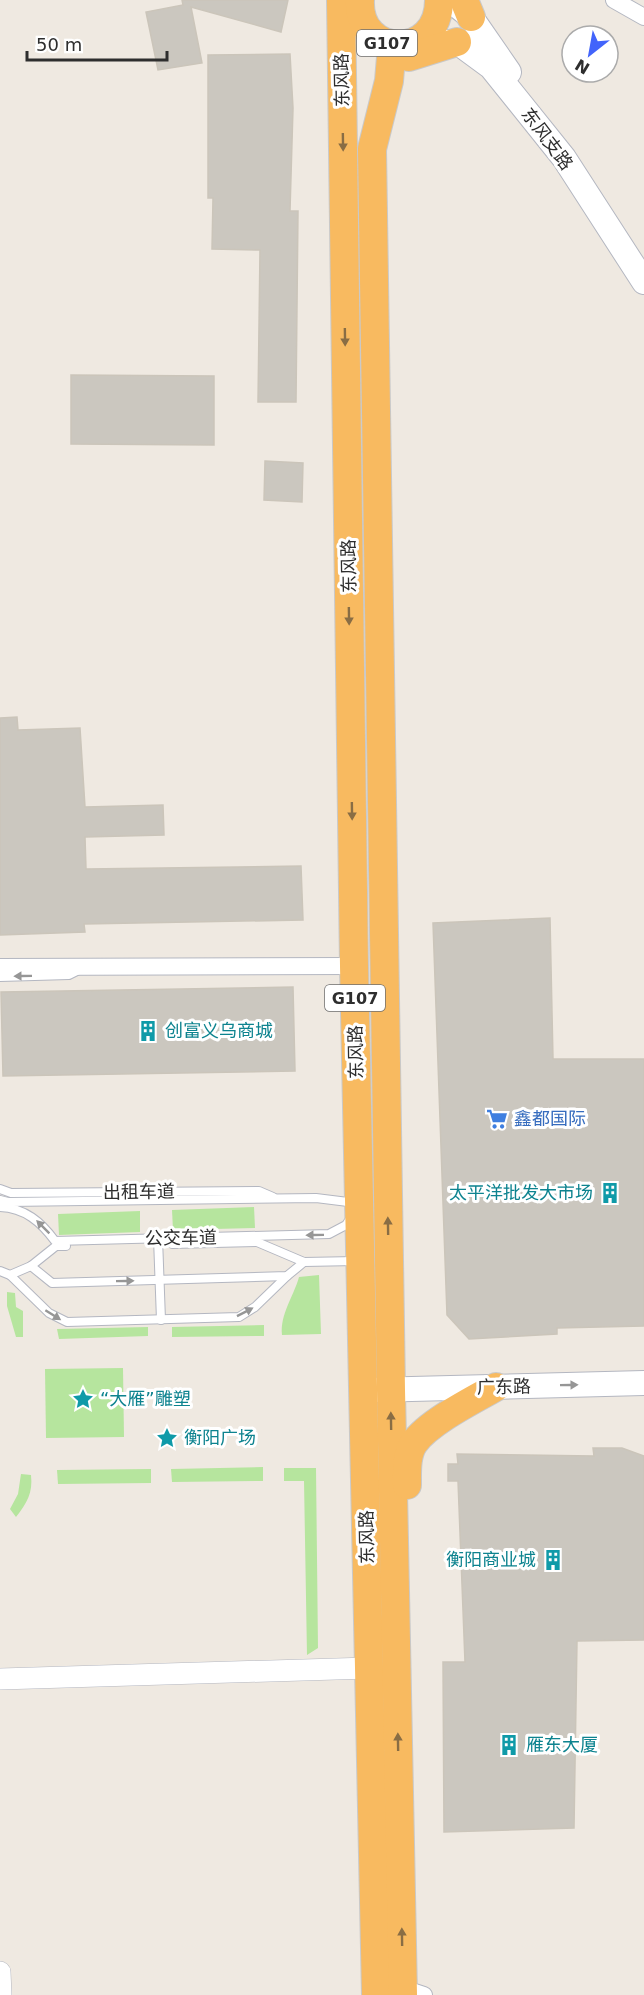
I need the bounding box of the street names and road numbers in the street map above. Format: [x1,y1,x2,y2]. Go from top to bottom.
road number: G107 [357,30,417,56]
street label: 东风路 [331,53,352,107]
street label: 东风支路 [517,104,577,174]
street label: 东风路 [338,539,359,593]
road number: G107 [325,985,385,1011]
street label: 东风路 [345,1025,366,1079]
street label: 出租车道 [103,1180,175,1203]
street label: 公交车道 [145,1226,217,1249]
street label: 广东路 [477,1376,531,1397]
street label: 东风路 [356,1510,377,1564]

